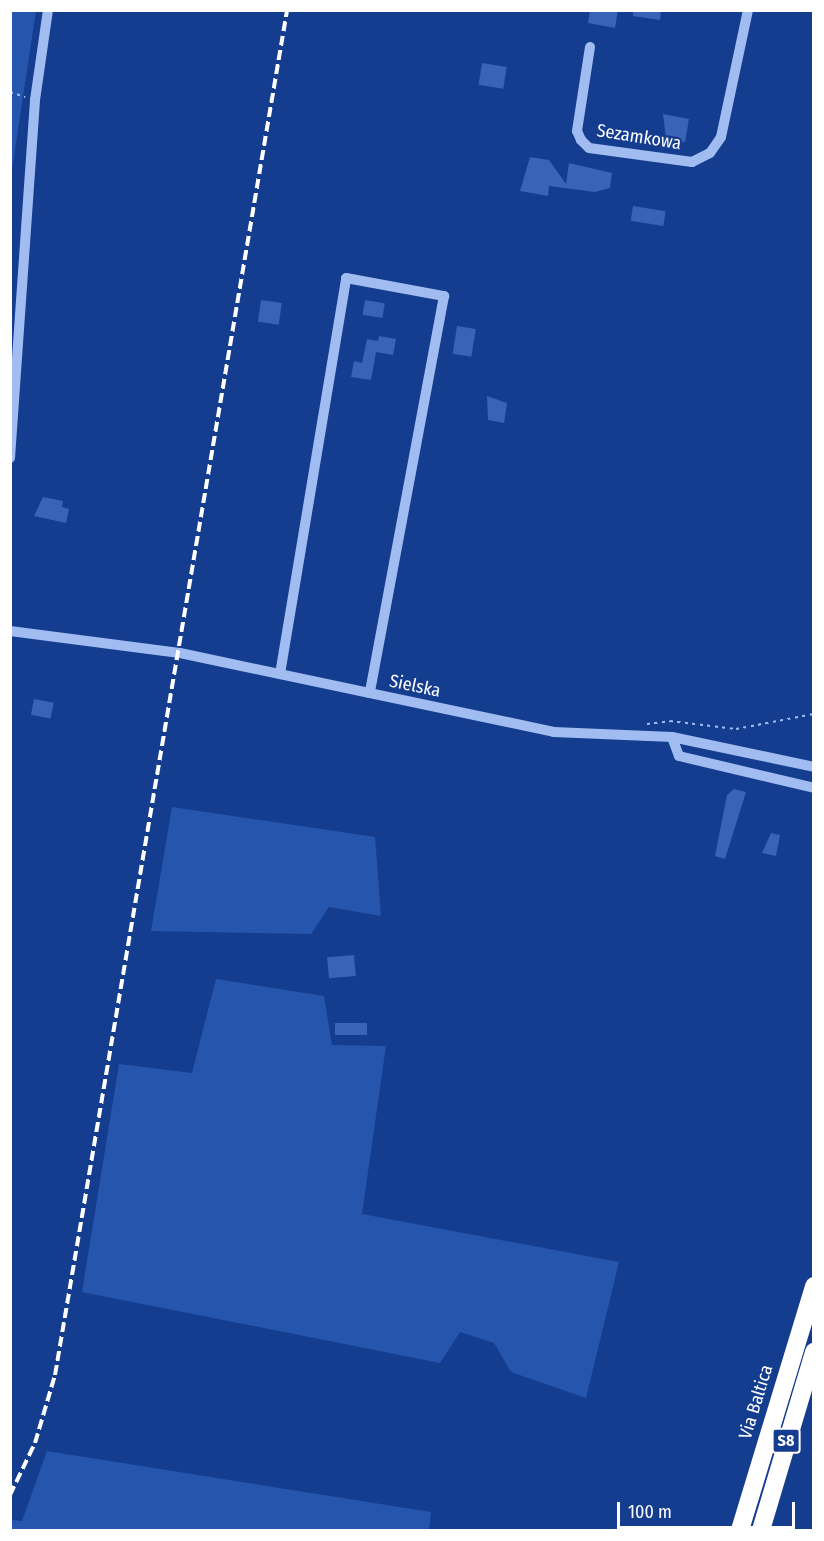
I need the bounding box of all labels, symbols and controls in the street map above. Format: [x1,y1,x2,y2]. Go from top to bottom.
street label: Sezamkowa [595,120,683,154]
street label: Sielska [387,670,443,702]
street label: Via Baltica [734,1362,778,1442]
road number: S8 [771,1428,801,1454]
scale bar [620,1490,798,1528]
text: 100 m [628,1501,672,1523]

